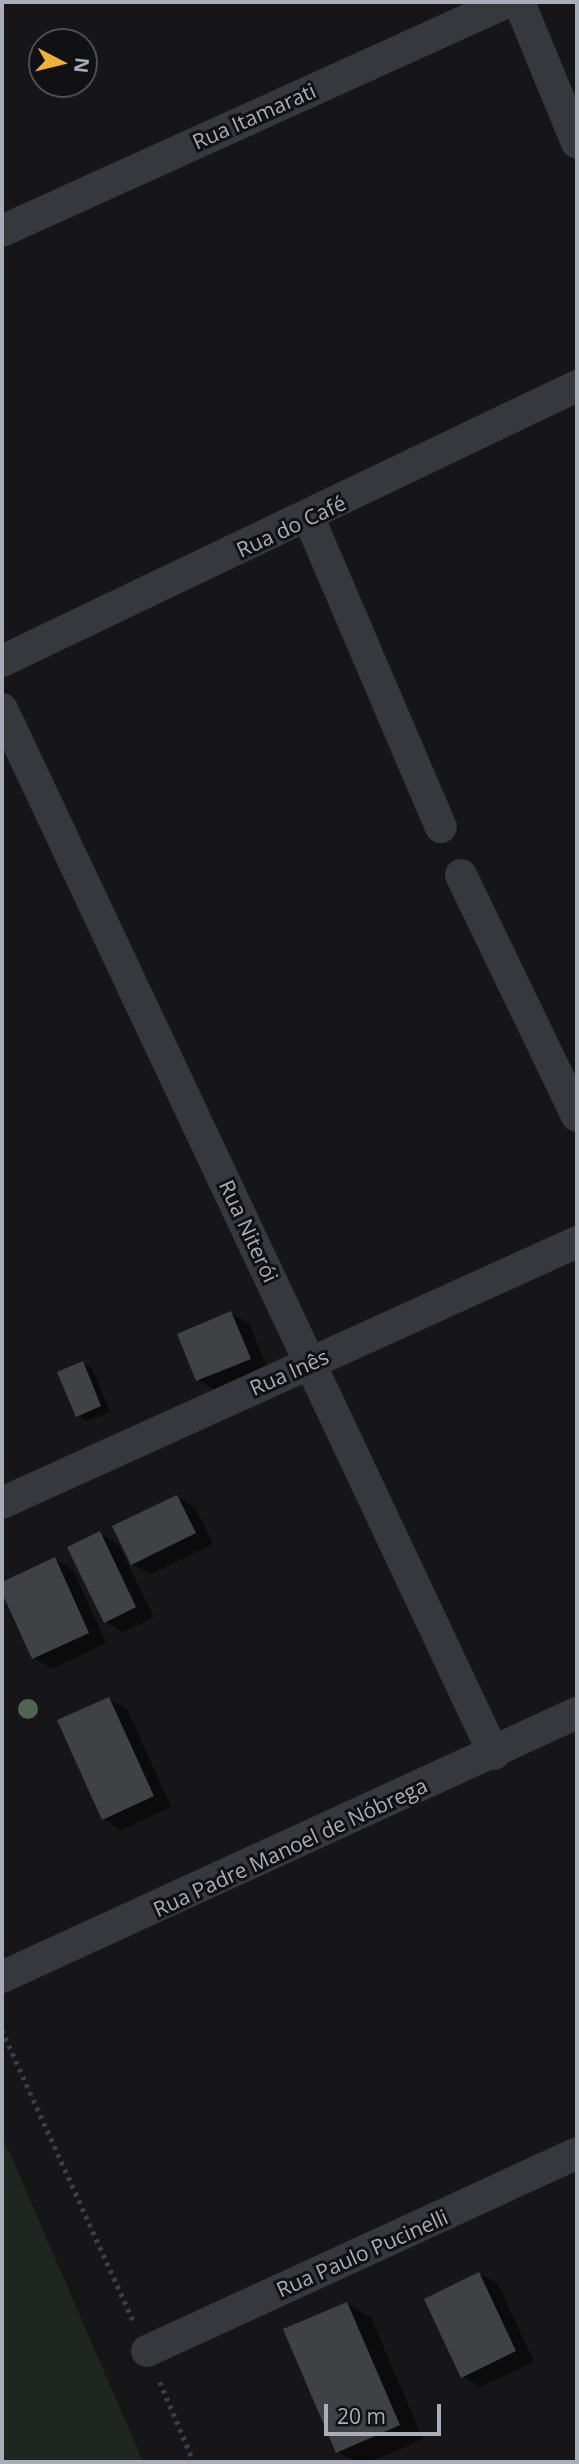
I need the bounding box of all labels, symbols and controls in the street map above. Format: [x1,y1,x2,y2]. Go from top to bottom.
north arrow [28,28,98,98]
text: N [68,56,96,75]
street label: Rua Itamarati [189,78,319,154]
street label: Rua do Café [232,490,350,562]
street label: Rua Niterói [214,1176,284,1286]
street label: Rua Inês [246,1344,332,1400]
street label: Rua Padre Manoel de Nóbrega [149,1772,431,1922]
street label: Rua Paulo Pucinelli [272,2204,452,2302]
scale bar [327,2390,444,2434]
text: 20 m [337,2402,386,2430]

